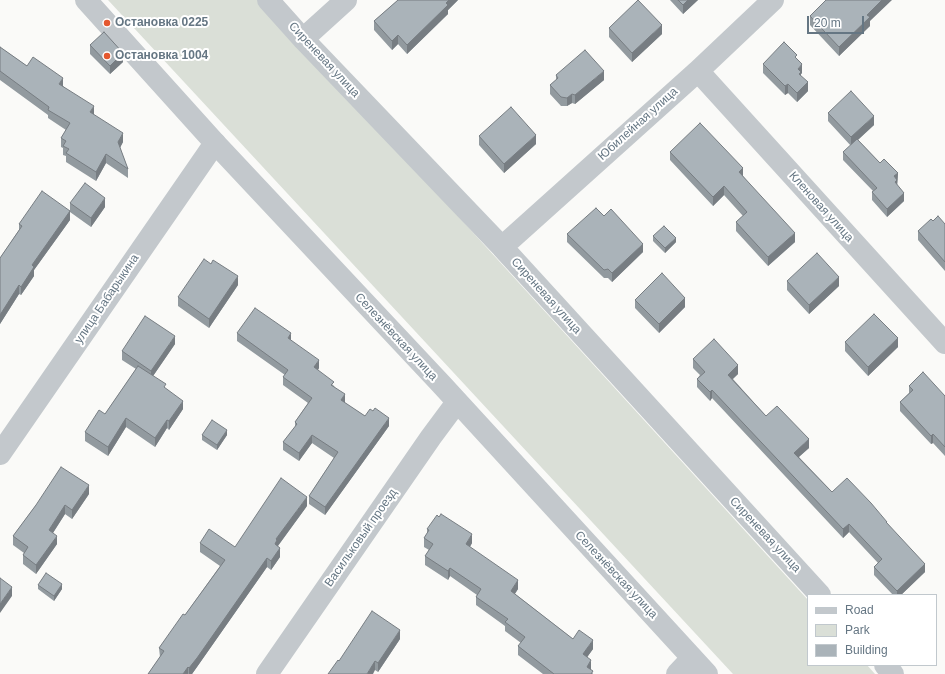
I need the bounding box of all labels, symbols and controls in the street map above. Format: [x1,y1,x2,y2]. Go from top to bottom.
scale bar [809,8,866,34]
place label: Остановка 0225 [115,16,208,30]
text: 20 m [814,16,841,30]
marker: Остановка 0225 [102,18,112,28]
street label: Сиреневая улица [285,19,363,101]
place label: Остановка 1004 [115,49,208,63]
marker: Остановка 1004 [102,51,112,61]
street label: Юбилейная улица [595,84,681,164]
street label: Кленовая улица [786,169,856,245]
street label: улица Бабарыкина [72,252,142,346]
street label: Сиреневая улица [508,255,584,337]
street label: Селезнёвская улица [352,290,440,384]
street label: Васильковый проезд [322,486,400,590]
street label: Сиреневая улица [726,494,804,576]
street label: Селезнёвская улица [572,528,660,622]
legend [807,594,937,666]
text: Road [845,603,874,617]
text: Park [845,623,870,637]
text: Building [845,643,888,657]

